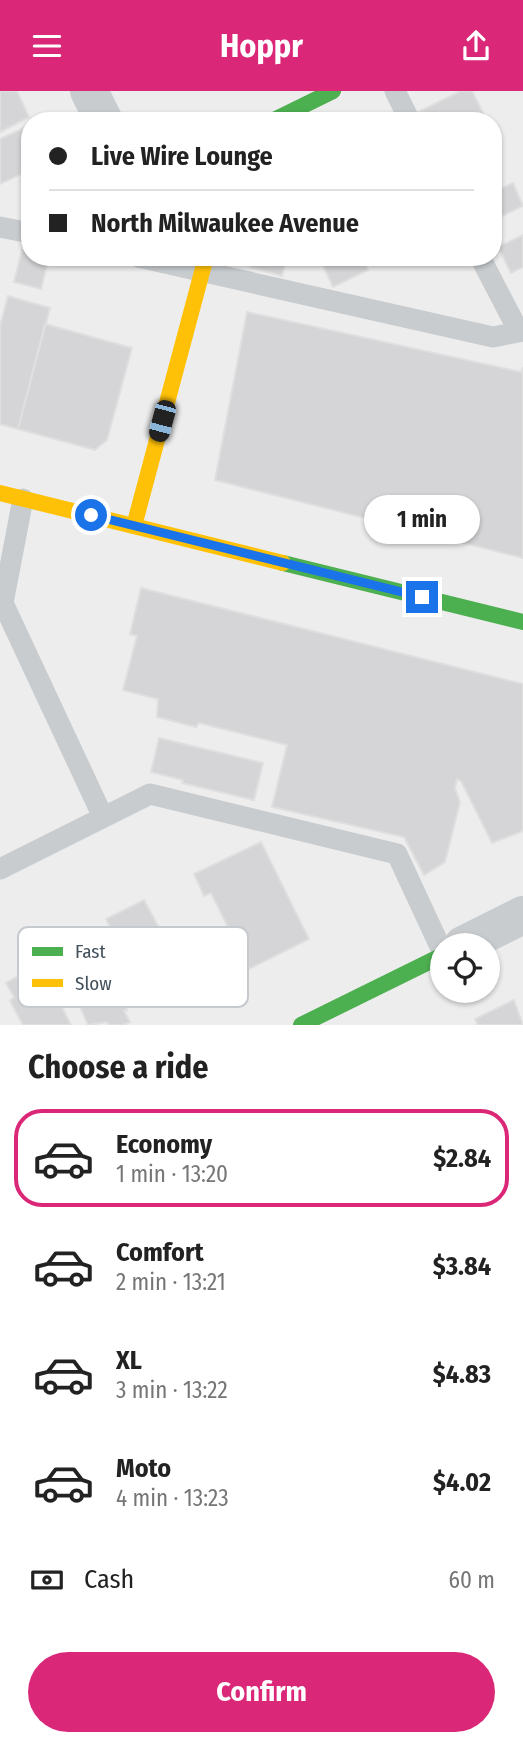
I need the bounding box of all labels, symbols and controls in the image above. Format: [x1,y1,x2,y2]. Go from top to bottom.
icon: menu [28,27,66,65]
text: Hoppr [220,27,303,65]
icon: share [457,27,495,65]
text: Live Wire Lounge [91,141,273,172]
text: North Milwaukee Avenue [91,208,359,239]
car [147,398,178,444]
callout: 1 min [364,496,480,545]
route start [75,499,107,531]
text: 1 min [397,505,447,533]
route end [406,581,438,613]
legend [18,927,248,1007]
map controls [430,933,500,1003]
button: locate [430,933,500,1003]
text: Fast [75,940,106,963]
text: Slow [75,972,112,995]
text: Choose a ride [28,1048,209,1086]
icon: car [32,1127,95,1190]
text: Economy [116,1129,212,1160]
text: $2.84 [433,1143,491,1174]
text: 1 min · 13:20 [116,1160,228,1188]
icon: car [32,1235,95,1298]
text: Comfort [116,1237,204,1268]
text: $3.84 [433,1251,491,1282]
text: 2 min · 13:21 [116,1268,226,1296]
icon: car [32,1343,95,1406]
text: XL [116,1345,142,1376]
text: $4.83 [433,1359,491,1390]
text: 3 min · 13:22 [116,1376,228,1404]
icon: car [32,1451,95,1514]
text: Moto [116,1453,171,1484]
text: $4.02 [433,1467,491,1498]
text: 4 min · 13:23 [116,1484,229,1512]
icon: cash [28,1561,66,1599]
text: Cash [84,1564,134,1595]
text: 60 m [449,1566,495,1594]
button: Confirm [28,1652,495,1732]

